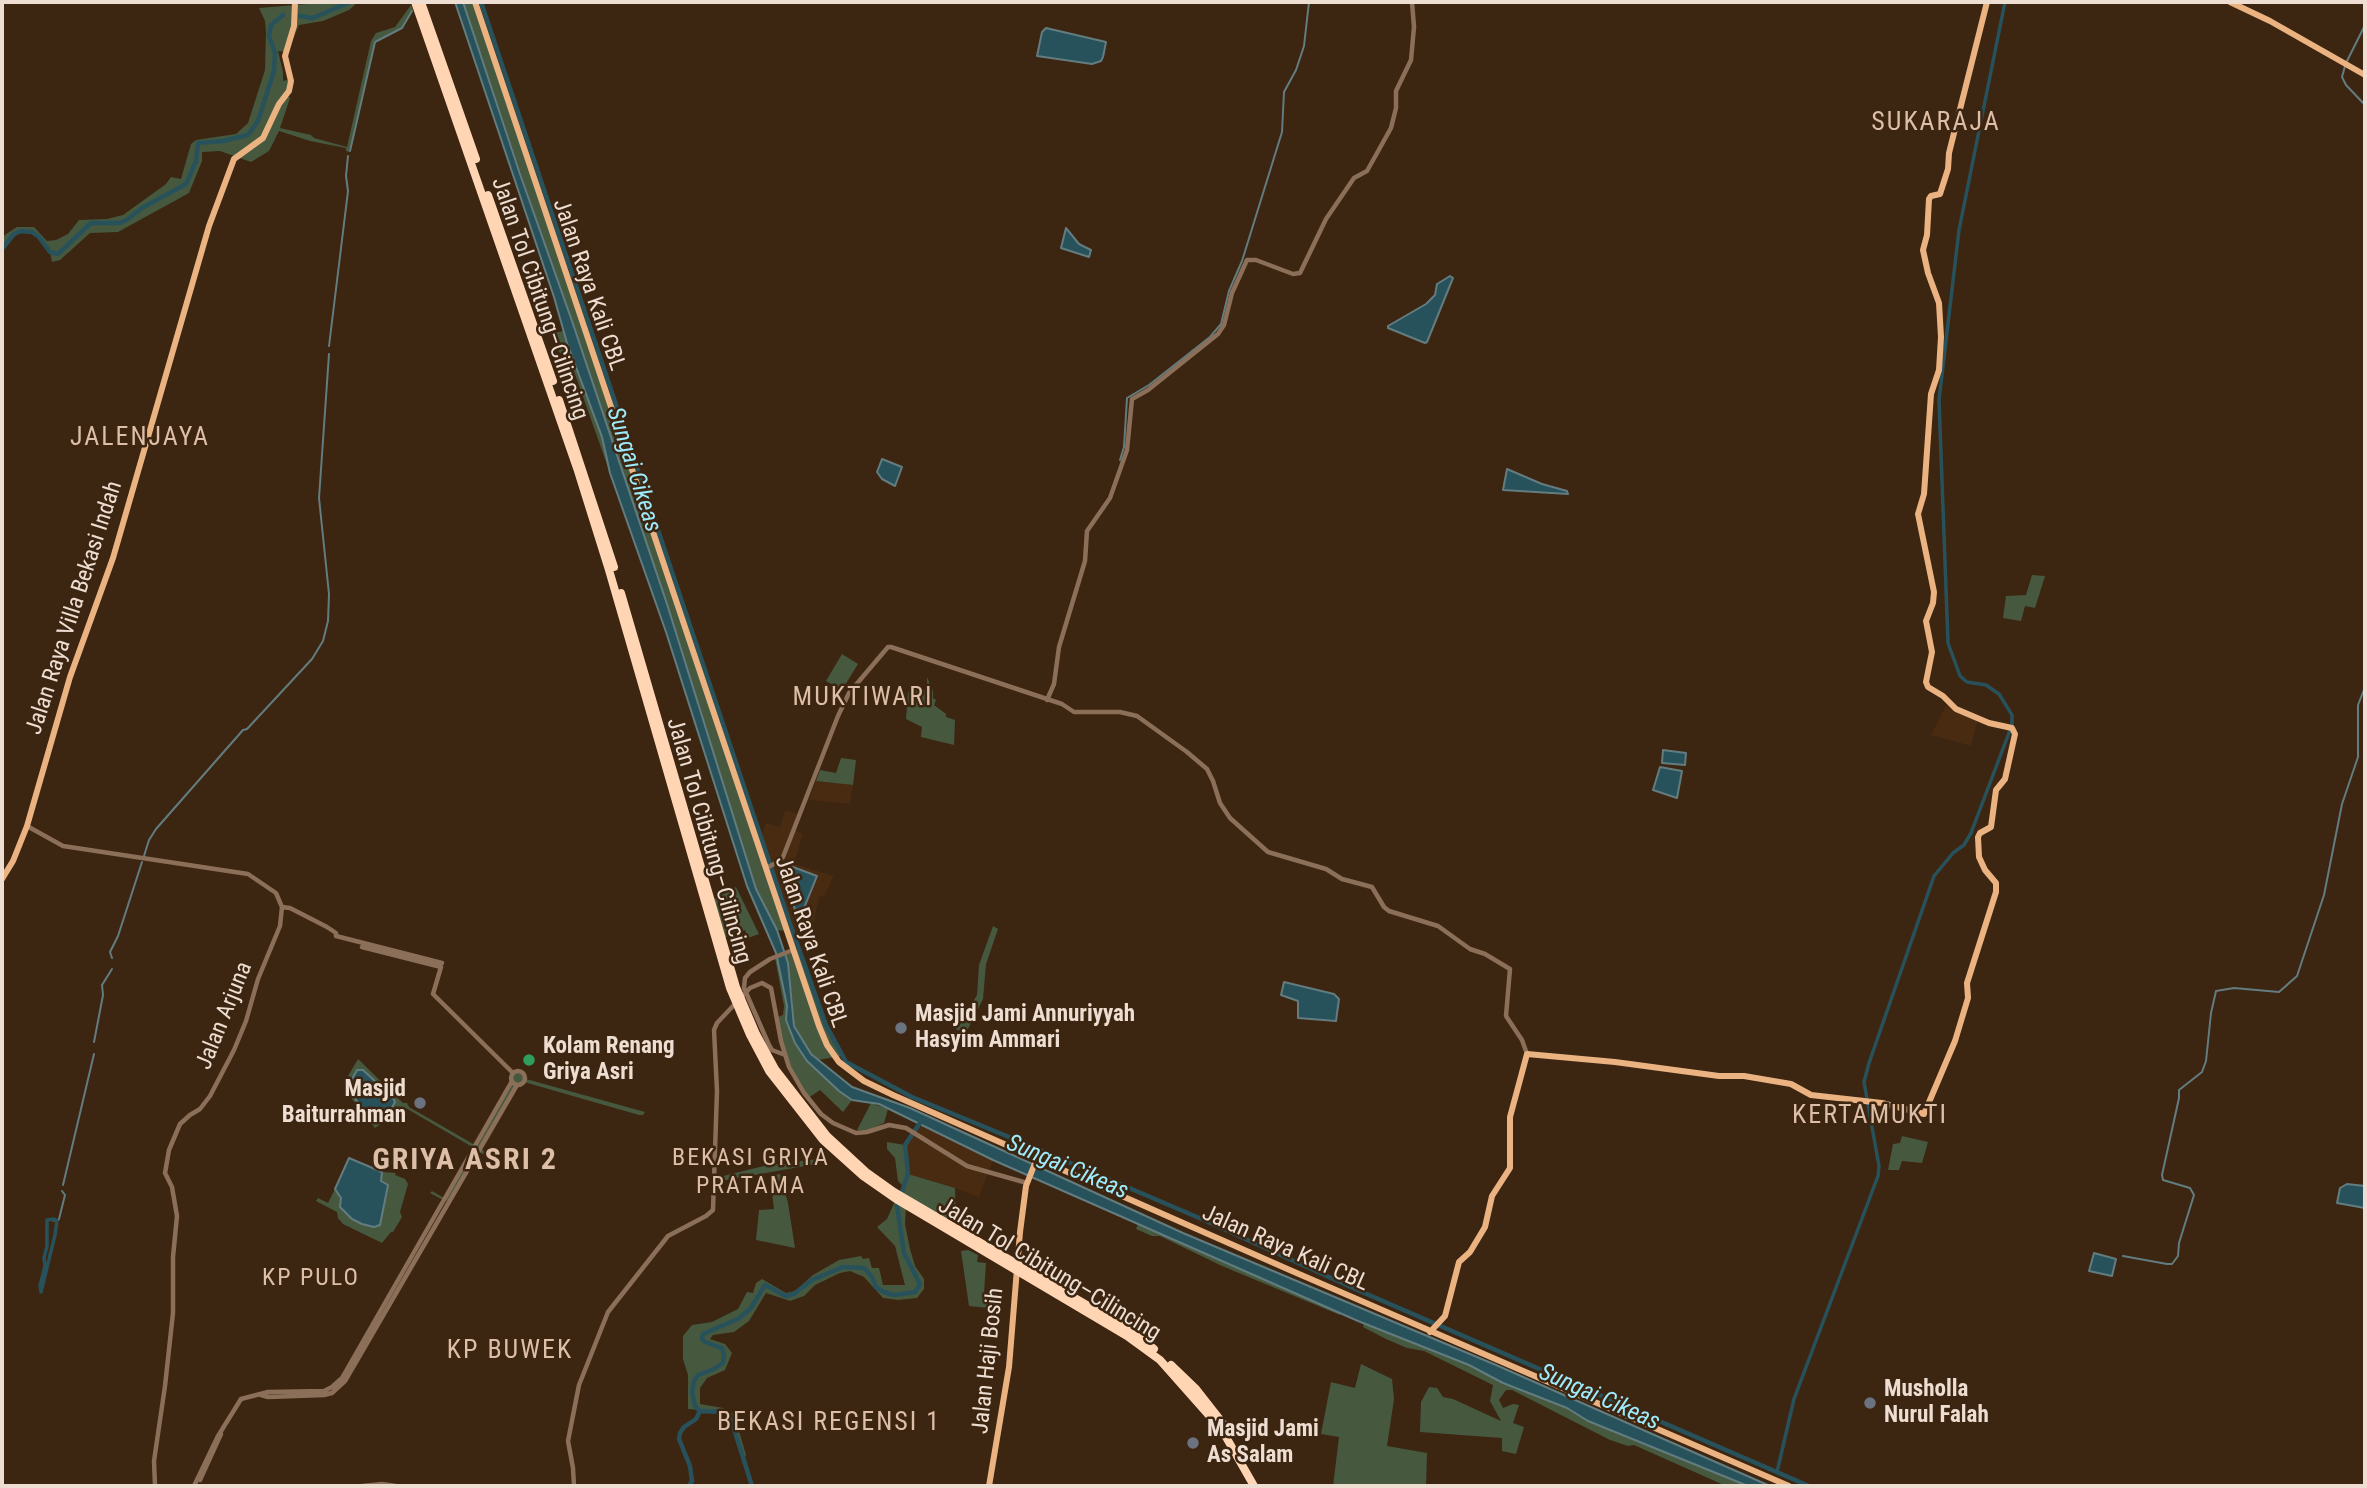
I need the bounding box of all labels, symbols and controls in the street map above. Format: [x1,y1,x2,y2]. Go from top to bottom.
district label: SUKARAJA [1872,107,2000,139]
street label: Jalan Tol Cibitung–Cilincing [484,174,594,424]
street label: Jalan Raya Kali CBL [546,196,630,374]
water label: Sungai Cikeas [599,404,667,536]
district label: JALENJAYA [71,422,209,454]
street label: Jalan Raya Villa Bekasi Indah [21,478,129,738]
district label: MUKTIWARI [794,682,932,714]
street label: Jalan Tol Cibitung–Cilincing [660,715,756,967]
street label: Jalan Raya Kali CBL [768,853,852,1031]
street label: Jalan Arjuna [191,958,259,1074]
place label: Masjid Jami Annuriyyah Hasyim Ammari [915,1001,1135,1055]
marker: Masjid Jami Annuriyyah Hasyim Ammari [893,1020,909,1036]
place label: Kolam Renang Griya Asri [543,1033,675,1087]
marker: Kolam Renang Griya Asri [521,1052,537,1068]
place label: Masjid Baiturrahman [282,1076,406,1130]
marker: Masjid Baiturrahman [412,1095,428,1111]
district label: KERTAMUKTI [1793,1100,1947,1132]
water label: Sungai Cikeas [1002,1129,1132,1207]
district label: GRIYA ASRI 2 [374,1143,556,1179]
district label: BEKASI GRIYA PRATAMA [674,1145,828,1201]
street label: Jalan Tol Cibitung–Cilincing [933,1193,1165,1347]
street label: Jalan Raya Kali CBL [1197,1200,1373,1298]
district label: KP PULO [263,1265,359,1293]
street label: Jalan Haji Bosih [968,1287,1010,1435]
district label: KP BUWEK [448,1335,572,1367]
water label: Sungai Cikeas [1534,1359,1664,1437]
place label: Musholla Nurul Falah [1884,1376,1989,1430]
marker: Musholla Nurul Falah [1862,1395,1878,1411]
district label: BEKASI REGENSI 1 [719,1407,939,1439]
place label: Masjid Jami As Salam [1207,1416,1319,1470]
marker: Masjid Jami As Salam [1185,1435,1201,1451]

